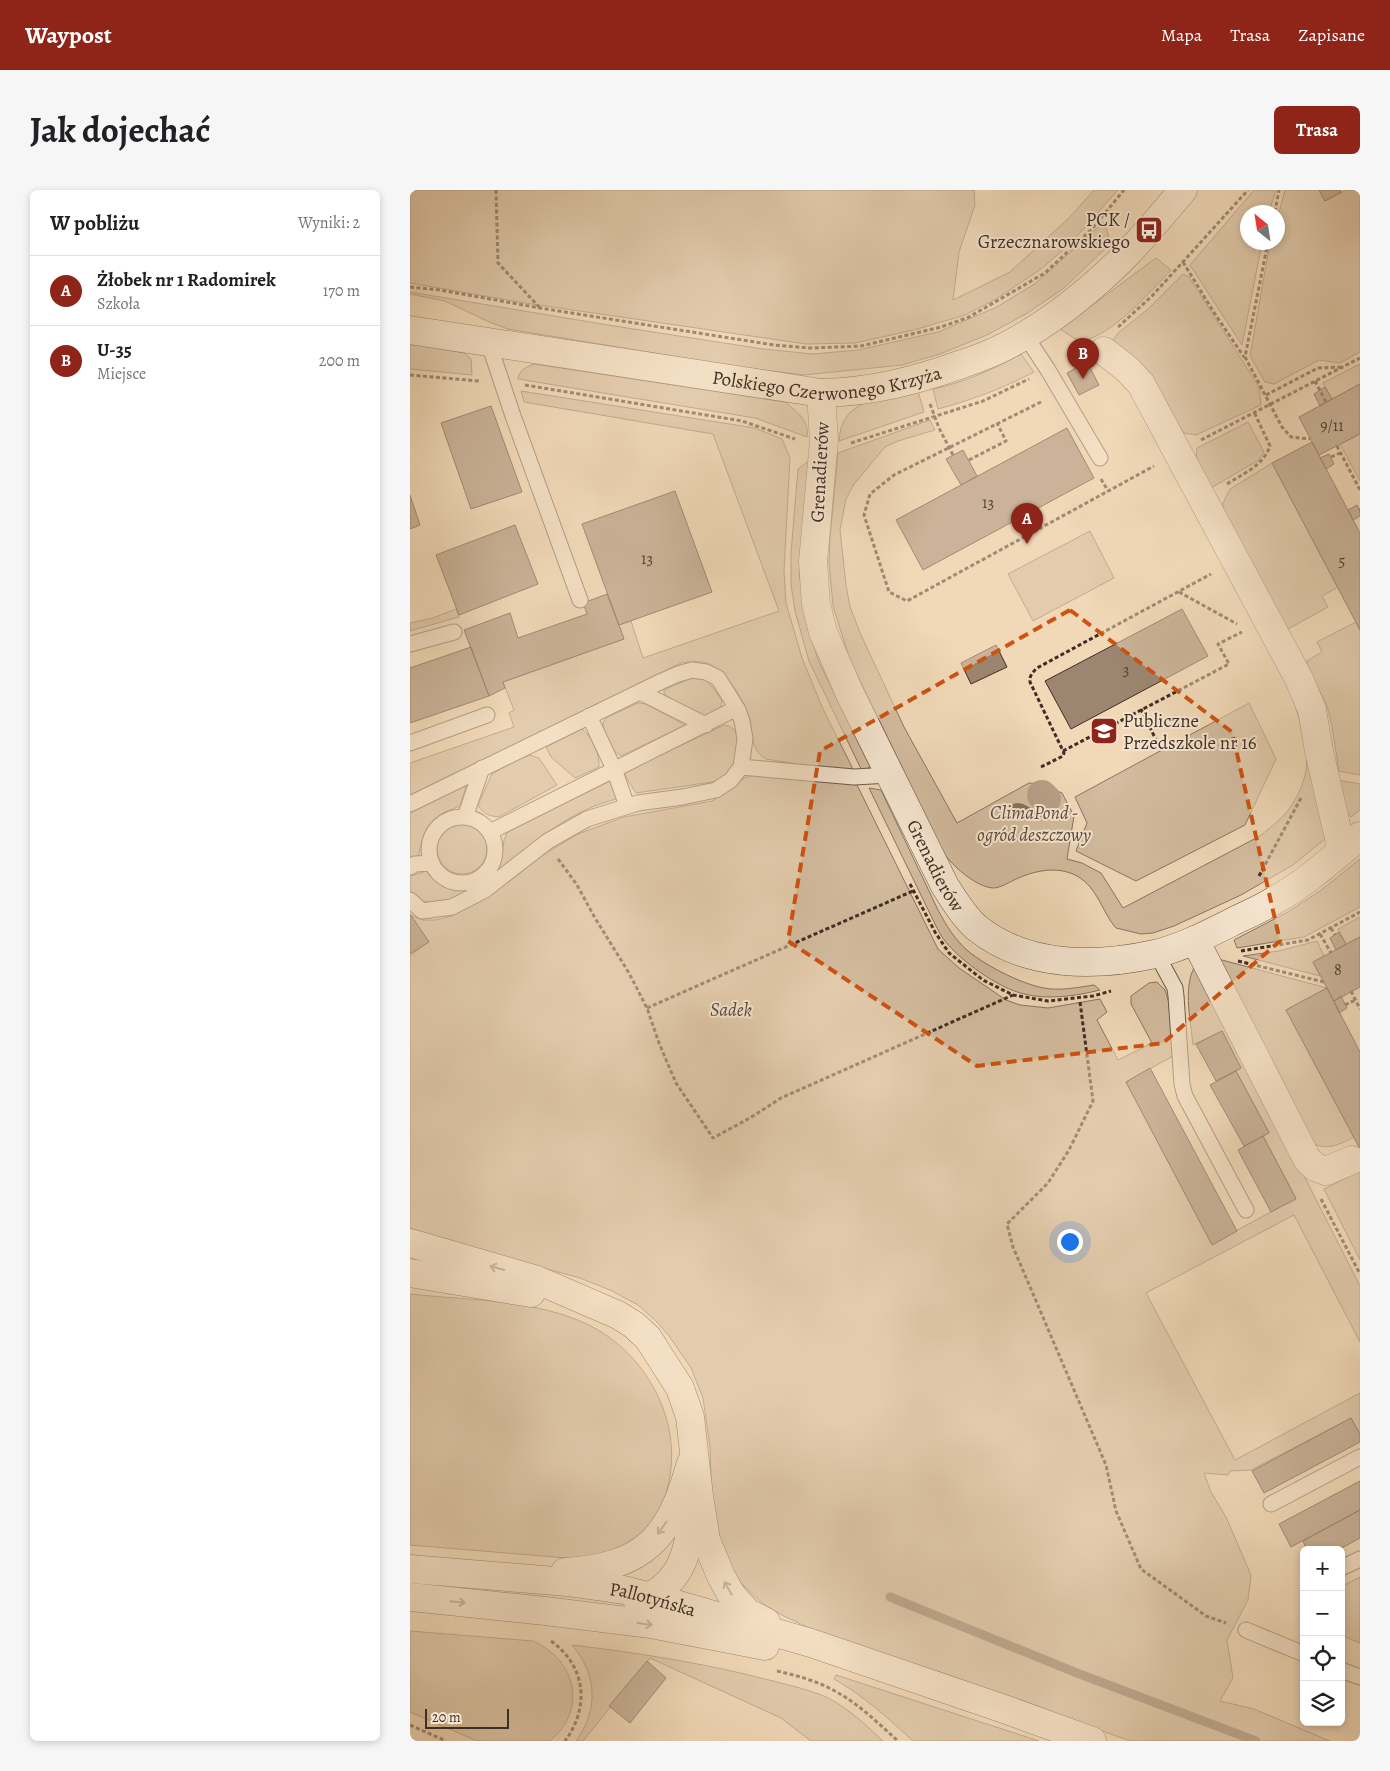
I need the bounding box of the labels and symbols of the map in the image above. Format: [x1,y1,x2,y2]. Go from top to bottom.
north arrow [1240,205,1285,250]
place label: PCK / Grzecznarowskiego [978,207,1130,255]
bus stop icon: PCK / Grzecznarowskiego [1134,215,1164,245]
pin: B [1067,338,1099,379]
street label: Polskiego Czerwonego Krzyża [710,360,945,407]
house number: 9/11 [1320,415,1344,437]
street label: Grenadierów [804,420,836,523]
house number: 13 [982,492,994,514]
pin: A [1011,503,1043,544]
house number: 13 [641,548,653,570]
house number: 5 [1339,550,1346,572]
house number: 3 [1123,659,1129,681]
place label: Publiczne Przedszkole nr 16 [1123,708,1257,756]
school or university icon: Publiczne Przedszkole nr 16 [1089,716,1119,746]
park label: ClimaPond - ogród deszczowy [977,800,1092,848]
street label: Grenadierów [900,815,971,918]
house number: 8 [1334,959,1342,981]
park label: Sadek [710,997,752,1023]
your location [1057,1229,1083,1255]
one-way arrow [489,1263,505,1273]
one-way arrow [657,1521,667,1535]
street label: Pallotyńska [608,1576,699,1623]
one-way arrow [723,1582,733,1596]
one-way arrow [450,1597,466,1607]
one-way arrow [637,1619,653,1629]
scale bar [425,1706,509,1729]

